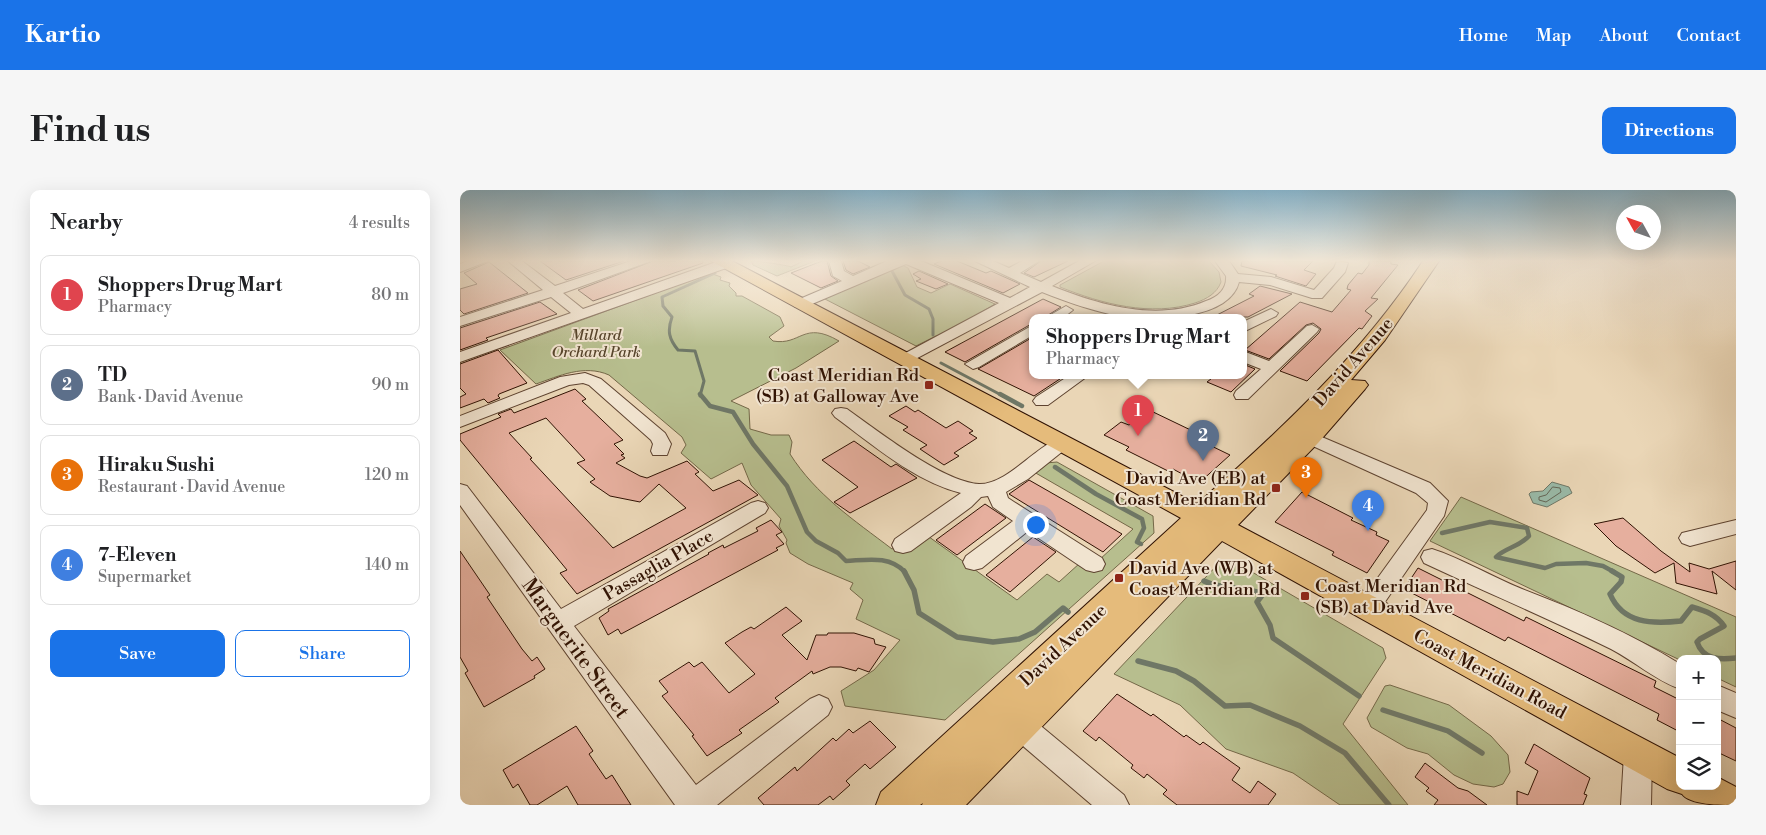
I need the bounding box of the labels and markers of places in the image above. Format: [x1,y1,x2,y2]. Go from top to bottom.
place label: Coast Meridian Rd (SB) at Galloway Ave [756,364,920,408]
marker: Coast Meridian Rd (SB) at Galloway Ave [923,379,935,391]
pin: 1 [1122,395,1154,436]
pin: 2 [1187,420,1219,461]
pin: 3 [1290,457,1322,498]
place label: David Ave (EB) at Coast Meridian Rd [1115,467,1267,511]
marker: David Ave (EB) at Coast Meridian Rd [1270,482,1282,494]
pin: 4 [1352,490,1384,531]
place label: David Ave (WB) at Coast Meridian Rd [1129,557,1281,601]
marker: David Ave (WB) at Coast Meridian Rd [1113,572,1125,584]
place label: Coast Meridian Rd (SB) at David Ave [1315,575,1467,619]
marker: Coast Meridian Rd (SB) at David Ave [1299,590,1311,602]

